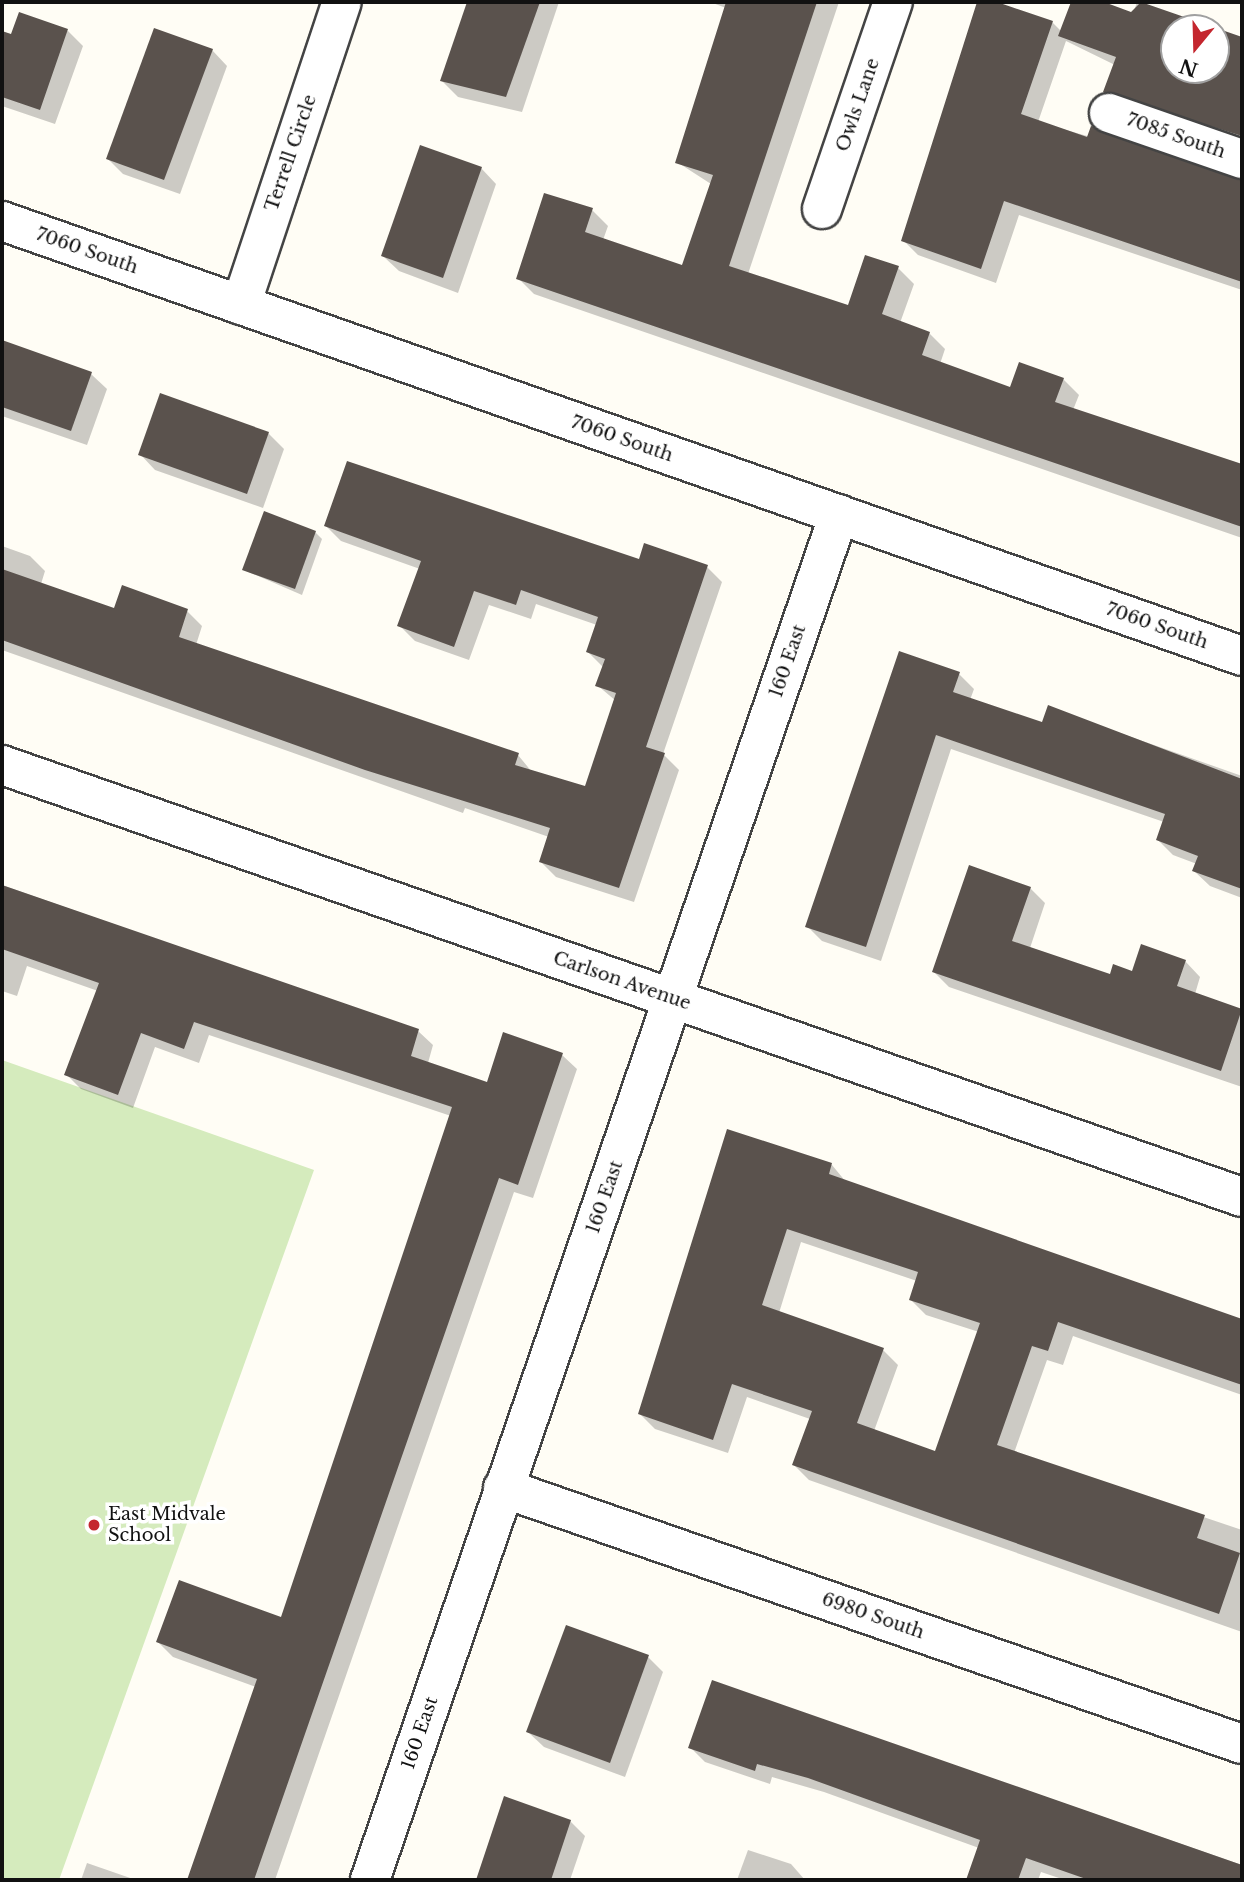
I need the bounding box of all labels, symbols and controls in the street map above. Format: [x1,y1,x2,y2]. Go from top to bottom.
north arrow [1160,14,1230,84]
text: N [1176,54,1201,81]
street label: Owls Lane [832,56,884,154]
street label: Terrell Circle [261,92,321,214]
street label: 7085 South [1124,109,1228,163]
street label: 7060 South [33,224,141,278]
street label: 7060 South [568,412,676,466]
street label: 7060 South [1103,599,1211,653]
street label: 160 East [765,622,811,700]
street label: Carlson Avenue [550,947,694,1015]
street label: 160 East [582,1158,628,1236]
place label: East Midvale School [108,1504,226,1546]
marker: East Midvale School [86,1517,102,1533]
street label: 6980 South [819,1588,927,1644]
street label: 160 East [397,1694,443,1772]

